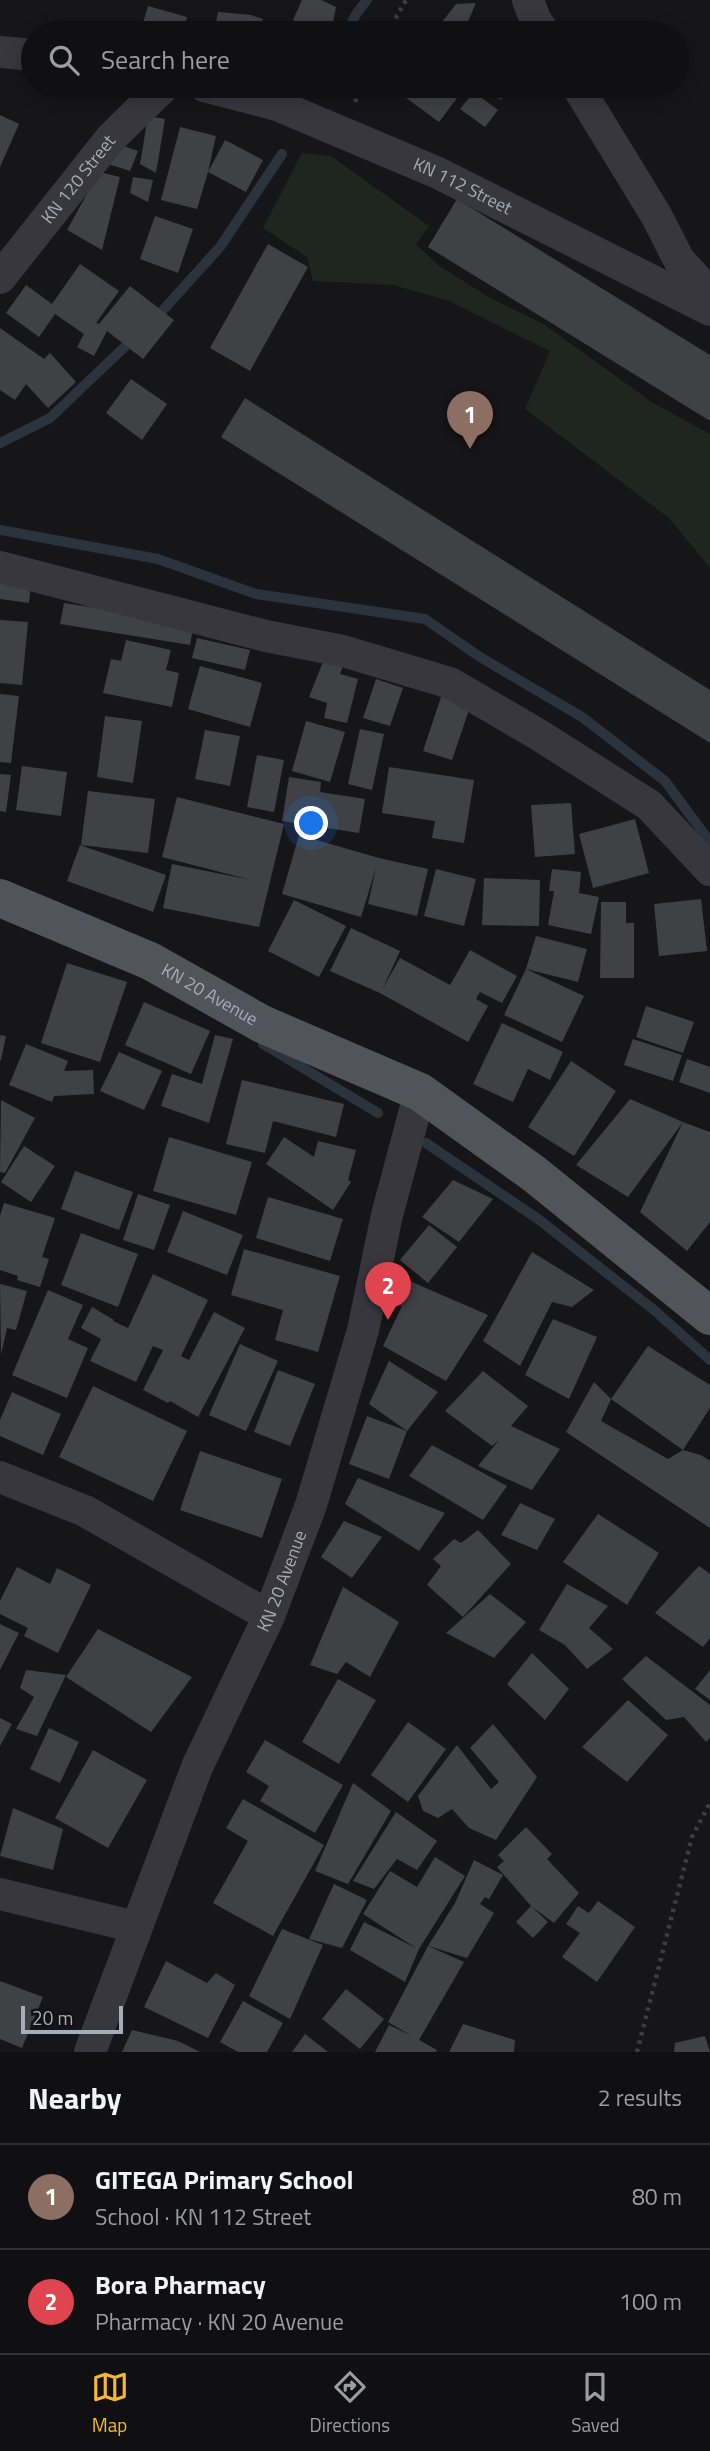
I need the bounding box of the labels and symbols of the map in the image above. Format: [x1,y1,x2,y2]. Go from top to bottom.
street label: KN 120 Street [34,128,122,229]
street label: KN 112 Street [409,150,518,222]
pin: 1 [447,391,493,449]
your location [294,806,328,840]
street label: KN 20 Avenue [157,956,263,1032]
pin: 2 [365,1262,411,1320]
street label: KN 20 Avenue [249,1526,313,1636]
scale bar [21,2003,122,2035]

